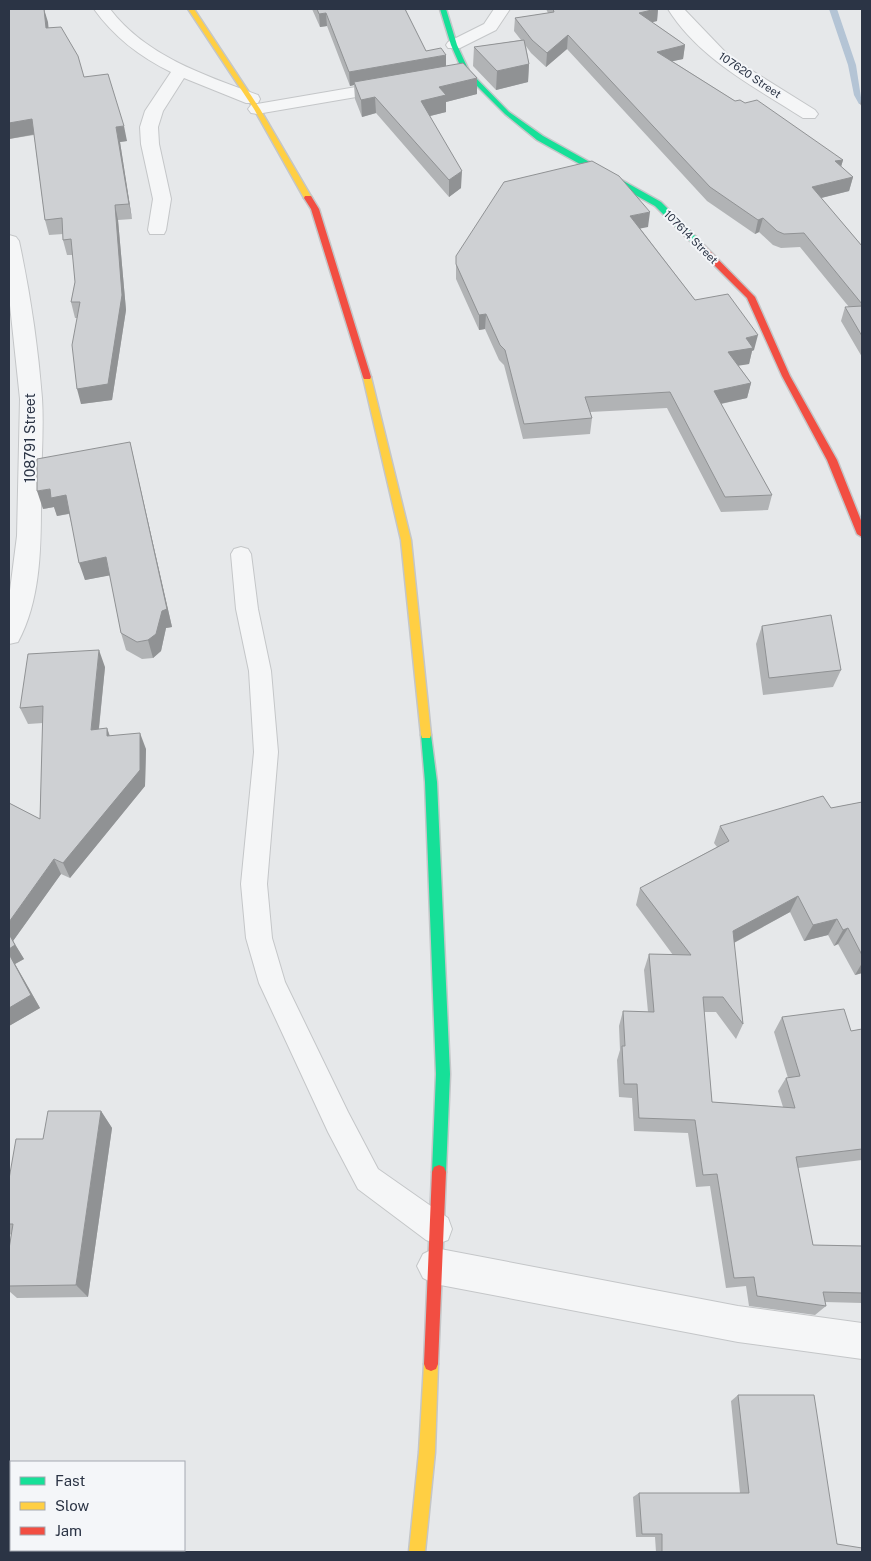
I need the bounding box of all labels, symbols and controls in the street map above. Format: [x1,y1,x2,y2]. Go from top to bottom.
street label: 107620 Street [717,50,783,100]
street label: 107614 Street [662,208,720,266]
street label: 108791 Street [22,393,38,483]
legend [10,1461,185,1551]
text: Fast [55,1472,85,1489]
text: Slow [55,1497,90,1514]
text: Jam [55,1522,82,1539]

